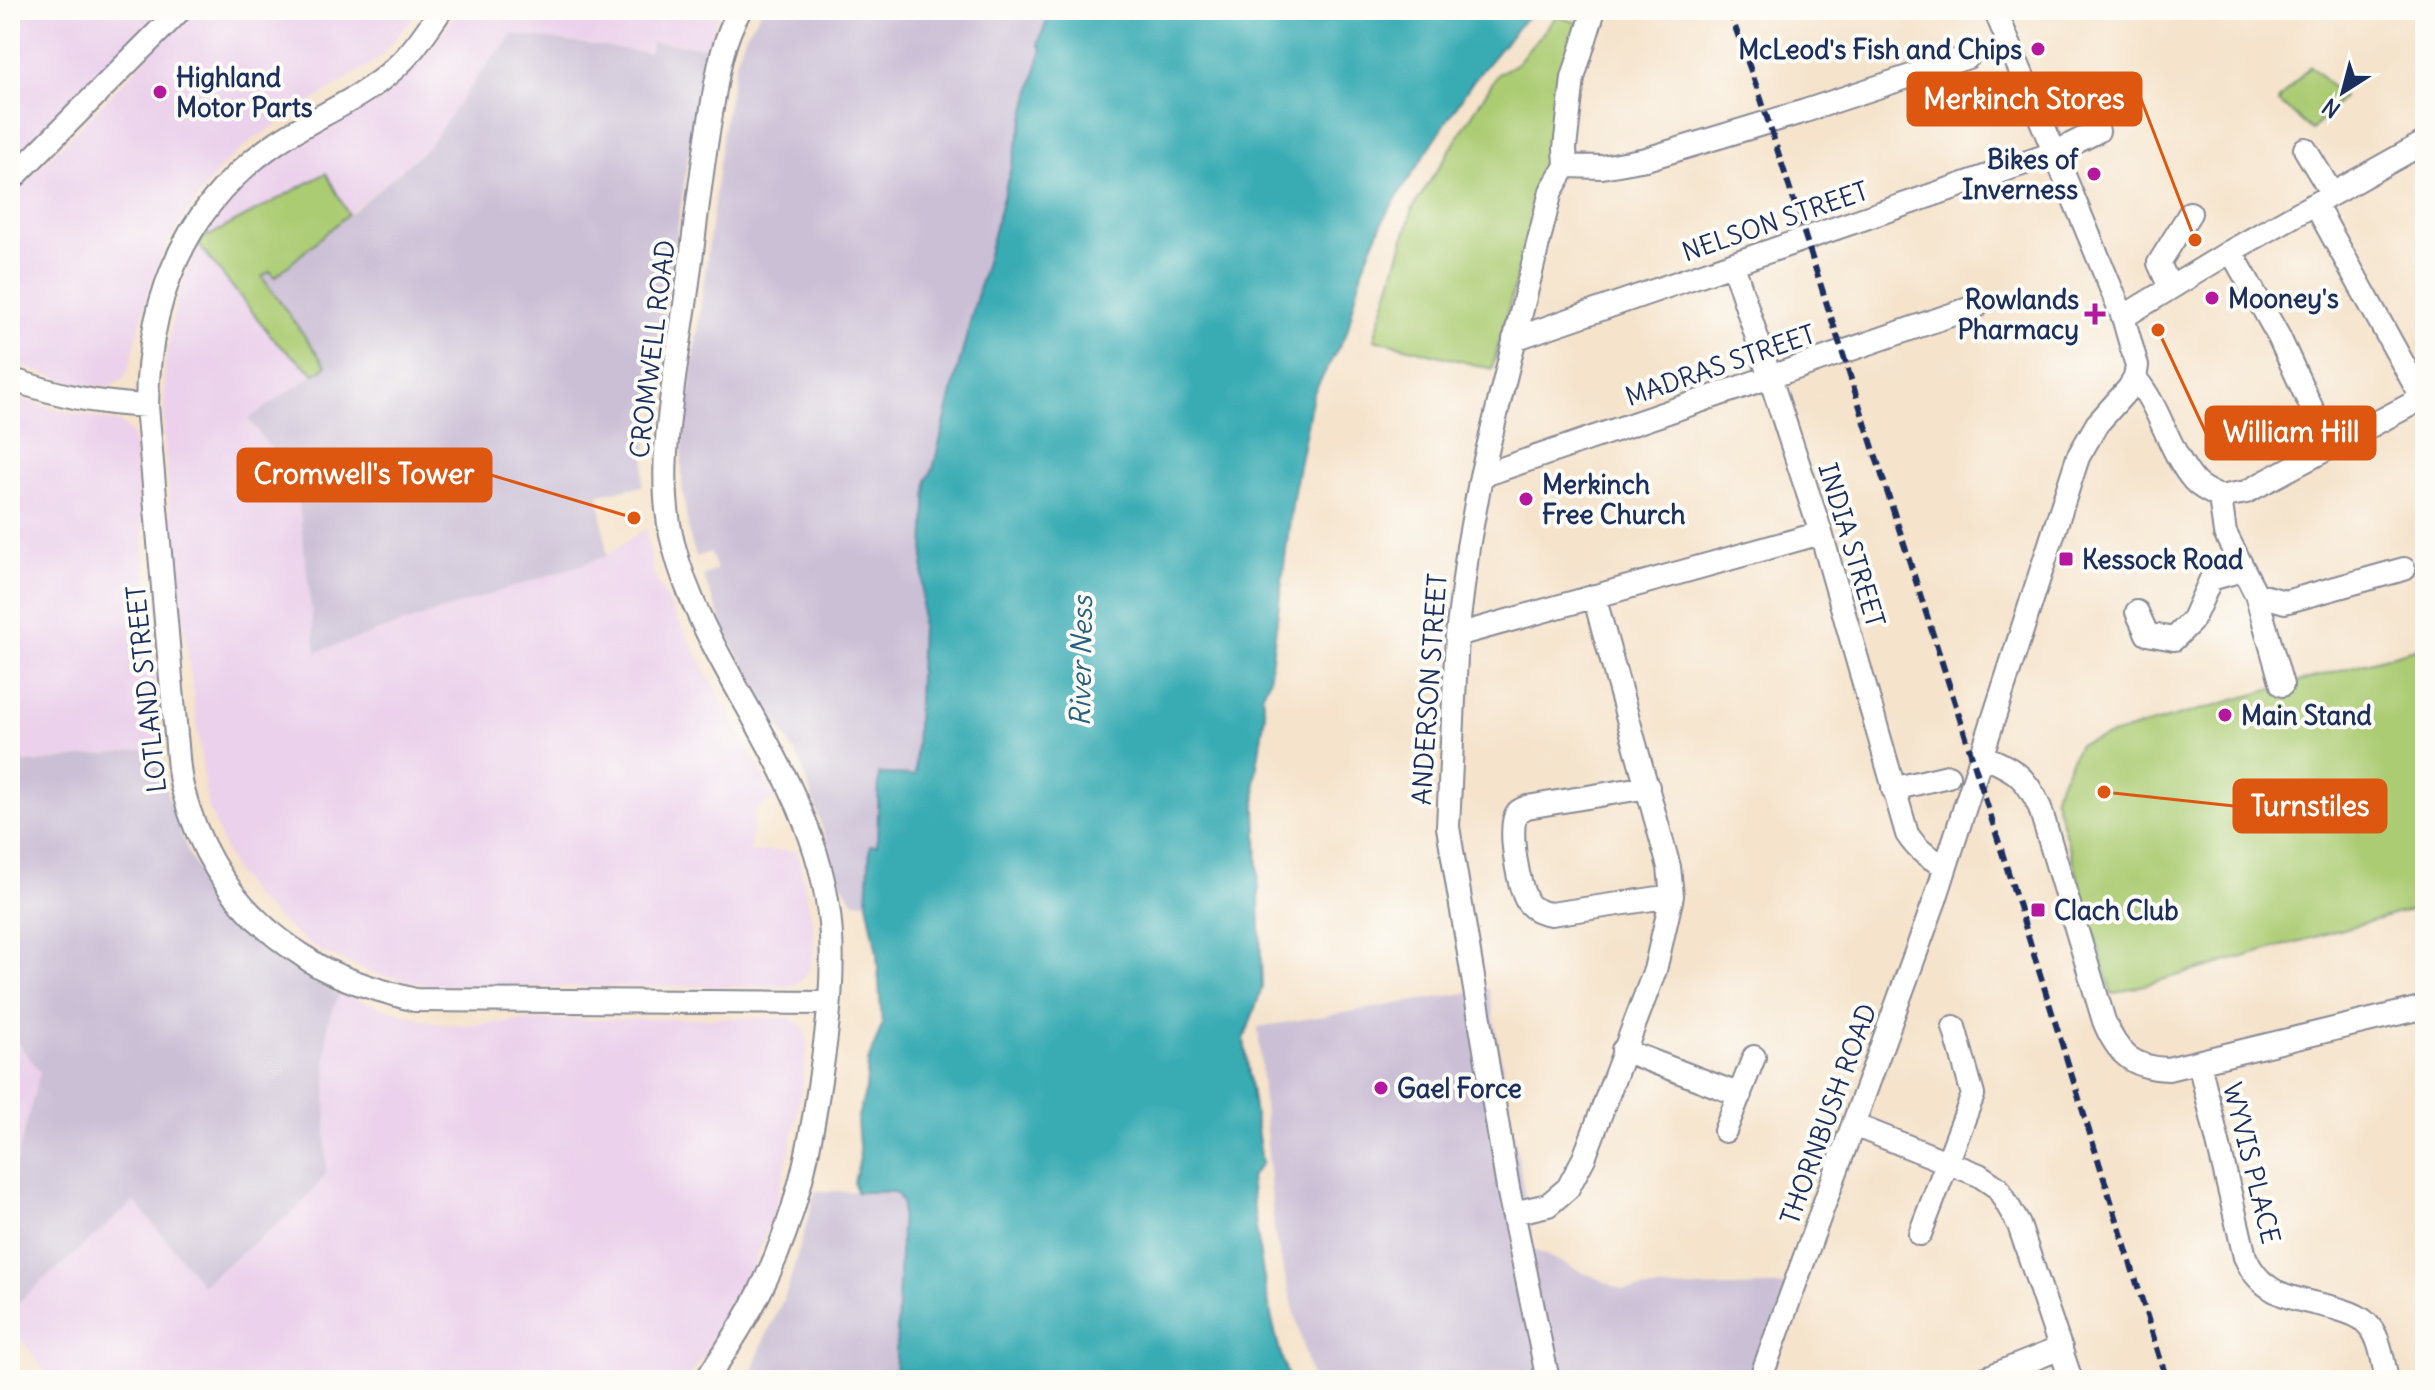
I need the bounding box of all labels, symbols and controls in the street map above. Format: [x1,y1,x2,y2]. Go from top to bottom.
place label: McLeod's Fish and Chips [1738,33,2022,66]
marker: McLeod's Fish and Chips [2029,40,2047,58]
north arrow [2303,52,2383,132]
place label: Highland Motor Parts [176,61,313,124]
callout: Merkinch Stores [1908,73,2141,125]
text: Merkinch Stores [1923,81,2125,117]
marker: Highland Motor Parts [151,83,169,101]
text: N [2317,92,2346,124]
place label: Bikes of Inverness [1962,143,2079,206]
marker: Bikes of Inverness [2085,165,2103,183]
street label: NELSON STREET [1678,174,1872,268]
street label: CROMWELL ROAD [622,238,682,460]
place label: Mooney's [2228,282,2339,315]
place label: Rowlands Pharmacy [1957,283,2079,346]
marker: Mooney's [2203,289,2221,307]
marker: Rowlands Pharmacy [2086,305,2104,323]
street label: MADRAS STREET [1621,317,1819,413]
callout: William Hill [2206,407,2375,459]
text: William Hill [2223,414,2359,450]
callout: Cromwell's Tower [238,449,491,501]
text: Cromwell's Tower [254,456,475,492]
street label: INDIA STREET [1811,459,1893,631]
place label: Merkinch Free Church [1542,468,1685,531]
marker: Merkinch Free Church [1517,490,1535,508]
place label: Kessock Road [2082,543,2243,576]
marker: Kessock Road [2057,550,2075,568]
street label: ANDERSON STREET [1404,572,1454,806]
street label: LOTLAND STREET [119,584,173,794]
water label: River Ness [1062,593,1100,727]
place label: Main Stand [2241,699,2372,732]
marker: Main Stand [2216,706,2234,724]
callout: Turnstiles [2234,780,2386,832]
text: Turnstiles [2250,788,2370,824]
place label: Clach Club [2054,894,2179,927]
marker: Clach Club [2029,901,2047,919]
street label: THORNBUSH ROAD [1773,999,1883,1229]
place label: Gael Force [1397,1072,1522,1105]
marker: Gael Force [1372,1079,1390,1097]
street label: WYVIS PLACE [2216,1079,2288,1247]

